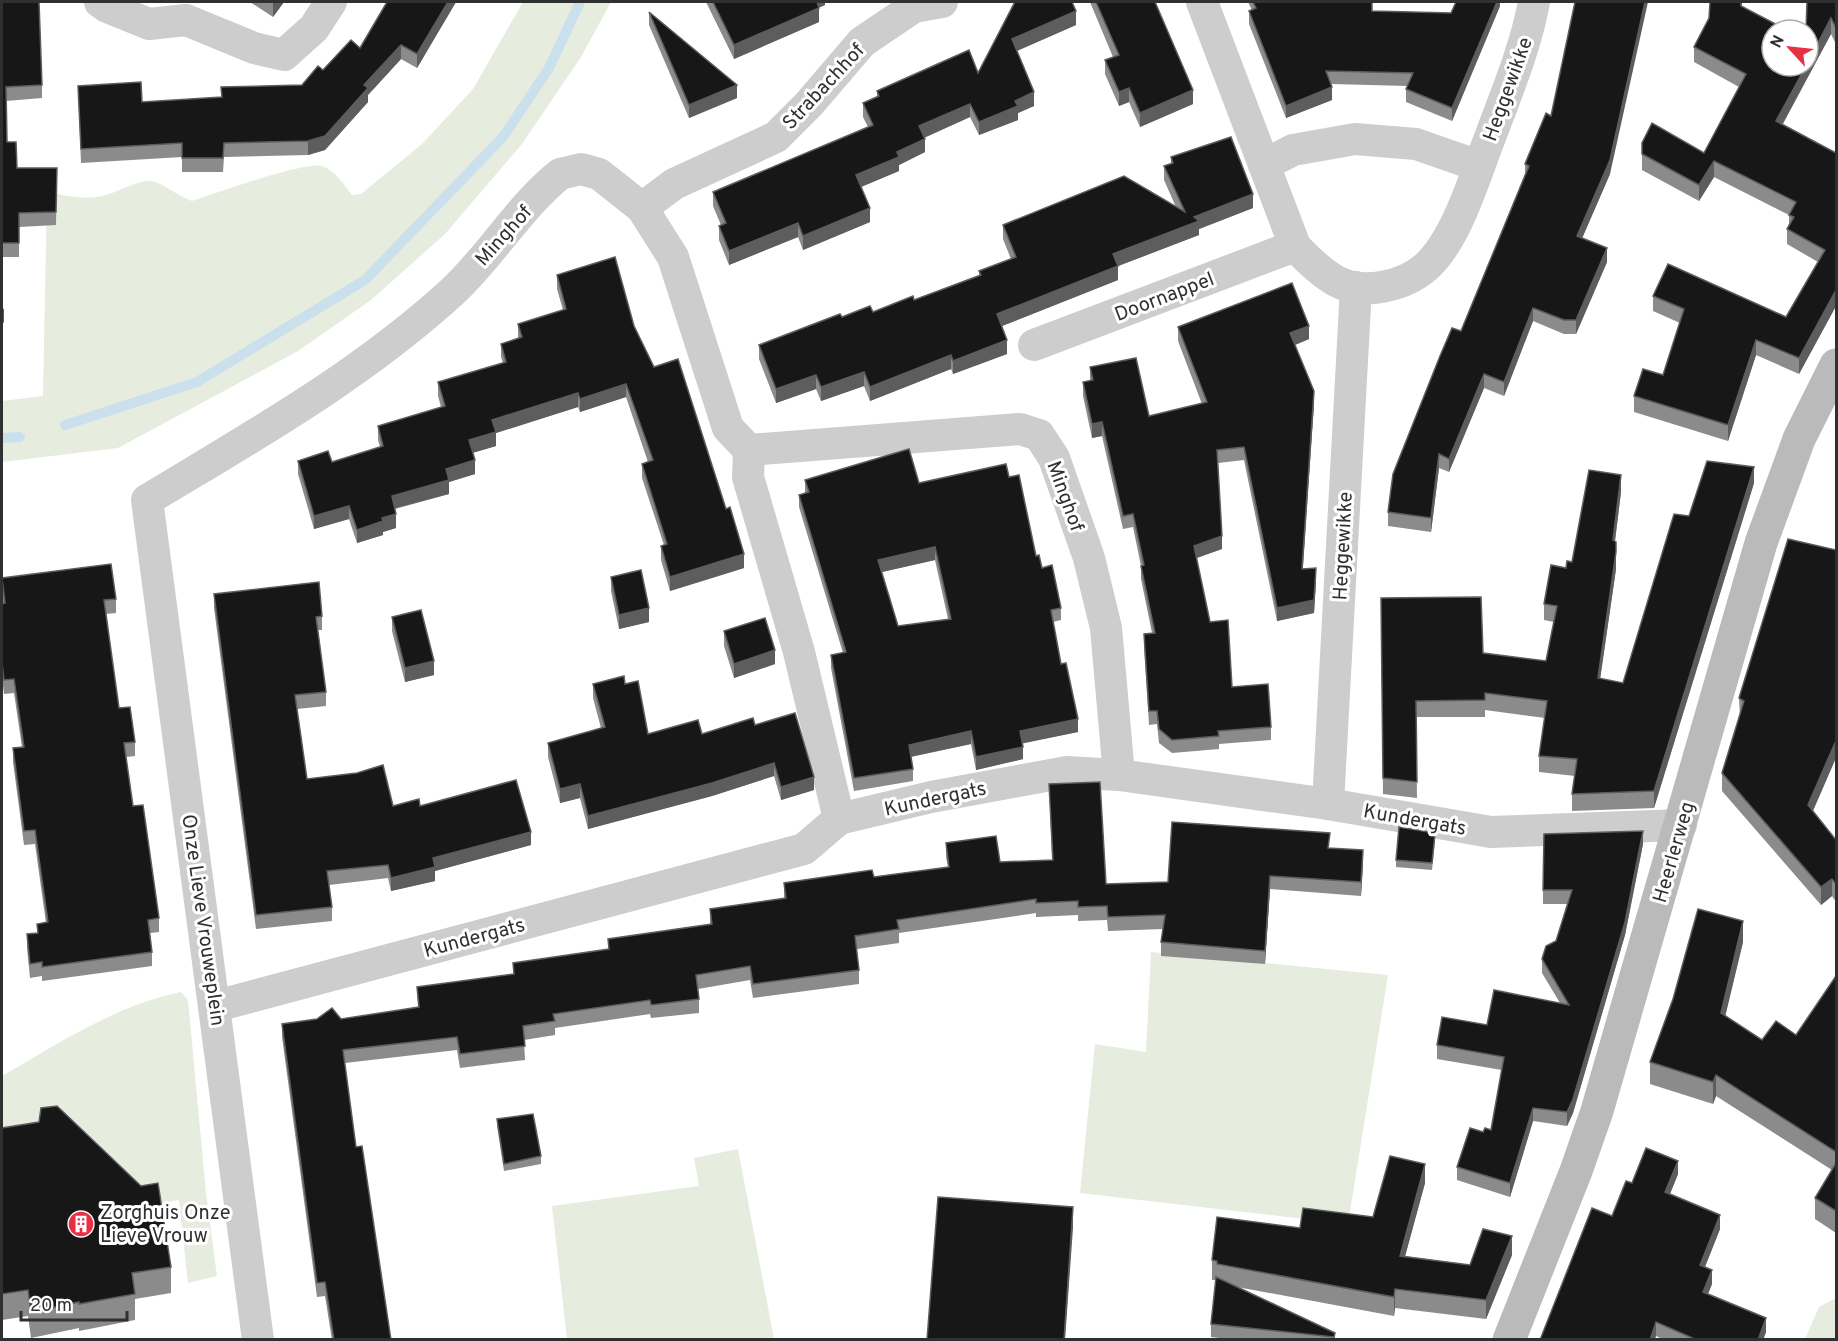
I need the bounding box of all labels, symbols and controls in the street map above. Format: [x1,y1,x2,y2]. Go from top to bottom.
north arrow [1760,18,1820,78]
text: N [1767,32,1790,52]
street label: Heggewikke [1478,34,1540,145]
street label: Strabachhof [778,38,871,136]
street label: Minghof [470,200,539,272]
street label: Doornappel [1111,267,1218,329]
street label: Minghof [1039,458,1089,536]
street label: Heggewikke [1328,491,1360,601]
street label: Kundergats [882,776,989,823]
street label: Kundergats [1361,799,1468,843]
street label: Heerlerweg [1648,799,1702,906]
street label: Onze Lieve Vrouweplein [174,813,230,1028]
street label: Kundergats [421,913,528,965]
place label: Zorghuis Onze Lieve Vrouw [100,1201,230,1250]
building icon: Zorghuis Onze Lieve Vrouw [66,1209,96,1239]
scale bar [21,1284,128,1322]
text: 20 m [30,1295,72,1318]

